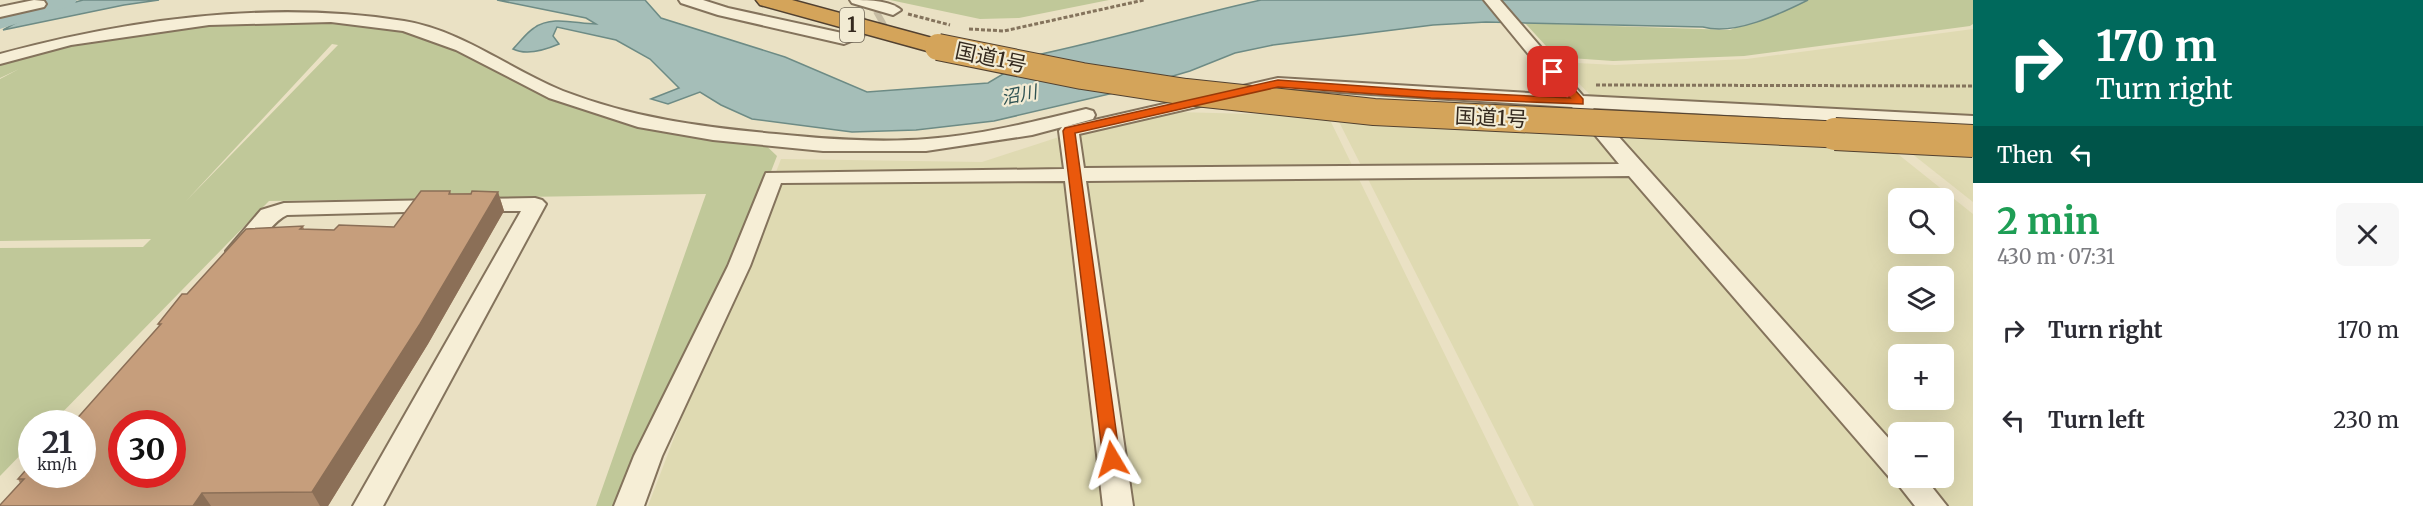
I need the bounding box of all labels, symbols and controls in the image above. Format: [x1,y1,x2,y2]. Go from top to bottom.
road number: 1 [840,8,864,42]
text: 170 m [2096,20,2217,72]
icon: right [1997,24,2075,102]
street label: 国道1号 [953,37,1029,78]
pin [1527,46,1578,97]
icon: arrive [1536,55,1569,88]
text: Turn right [2096,72,2233,106]
water label: 沼川 [999,79,1041,109]
street label: 国道1号 [1454,102,1528,133]
icon: left [2065,138,2098,171]
text: Then [1997,141,2053,169]
map controls [1888,188,1954,488]
button: search [1888,188,1954,254]
text: 2 min [1997,199,2100,244]
button: close [2336,203,2399,266]
text: 430 m · 07:31 [1997,244,2115,269]
button: layers [1888,266,1954,332]
icon: right [1997,314,2030,347]
text: Turn right [2048,316,2162,344]
text: 170 m [2337,316,2399,344]
button: + [1888,344,1954,410]
icon: left [1997,404,2030,437]
text: Turn left [2048,406,2145,434]
text: 230 m [2333,406,2399,434]
speed limit sign: 30 [108,410,186,488]
button: − [1888,422,1954,488]
text: 21 [42,423,72,461]
position arrow [1080,427,1144,491]
text: km/h [37,455,77,474]

